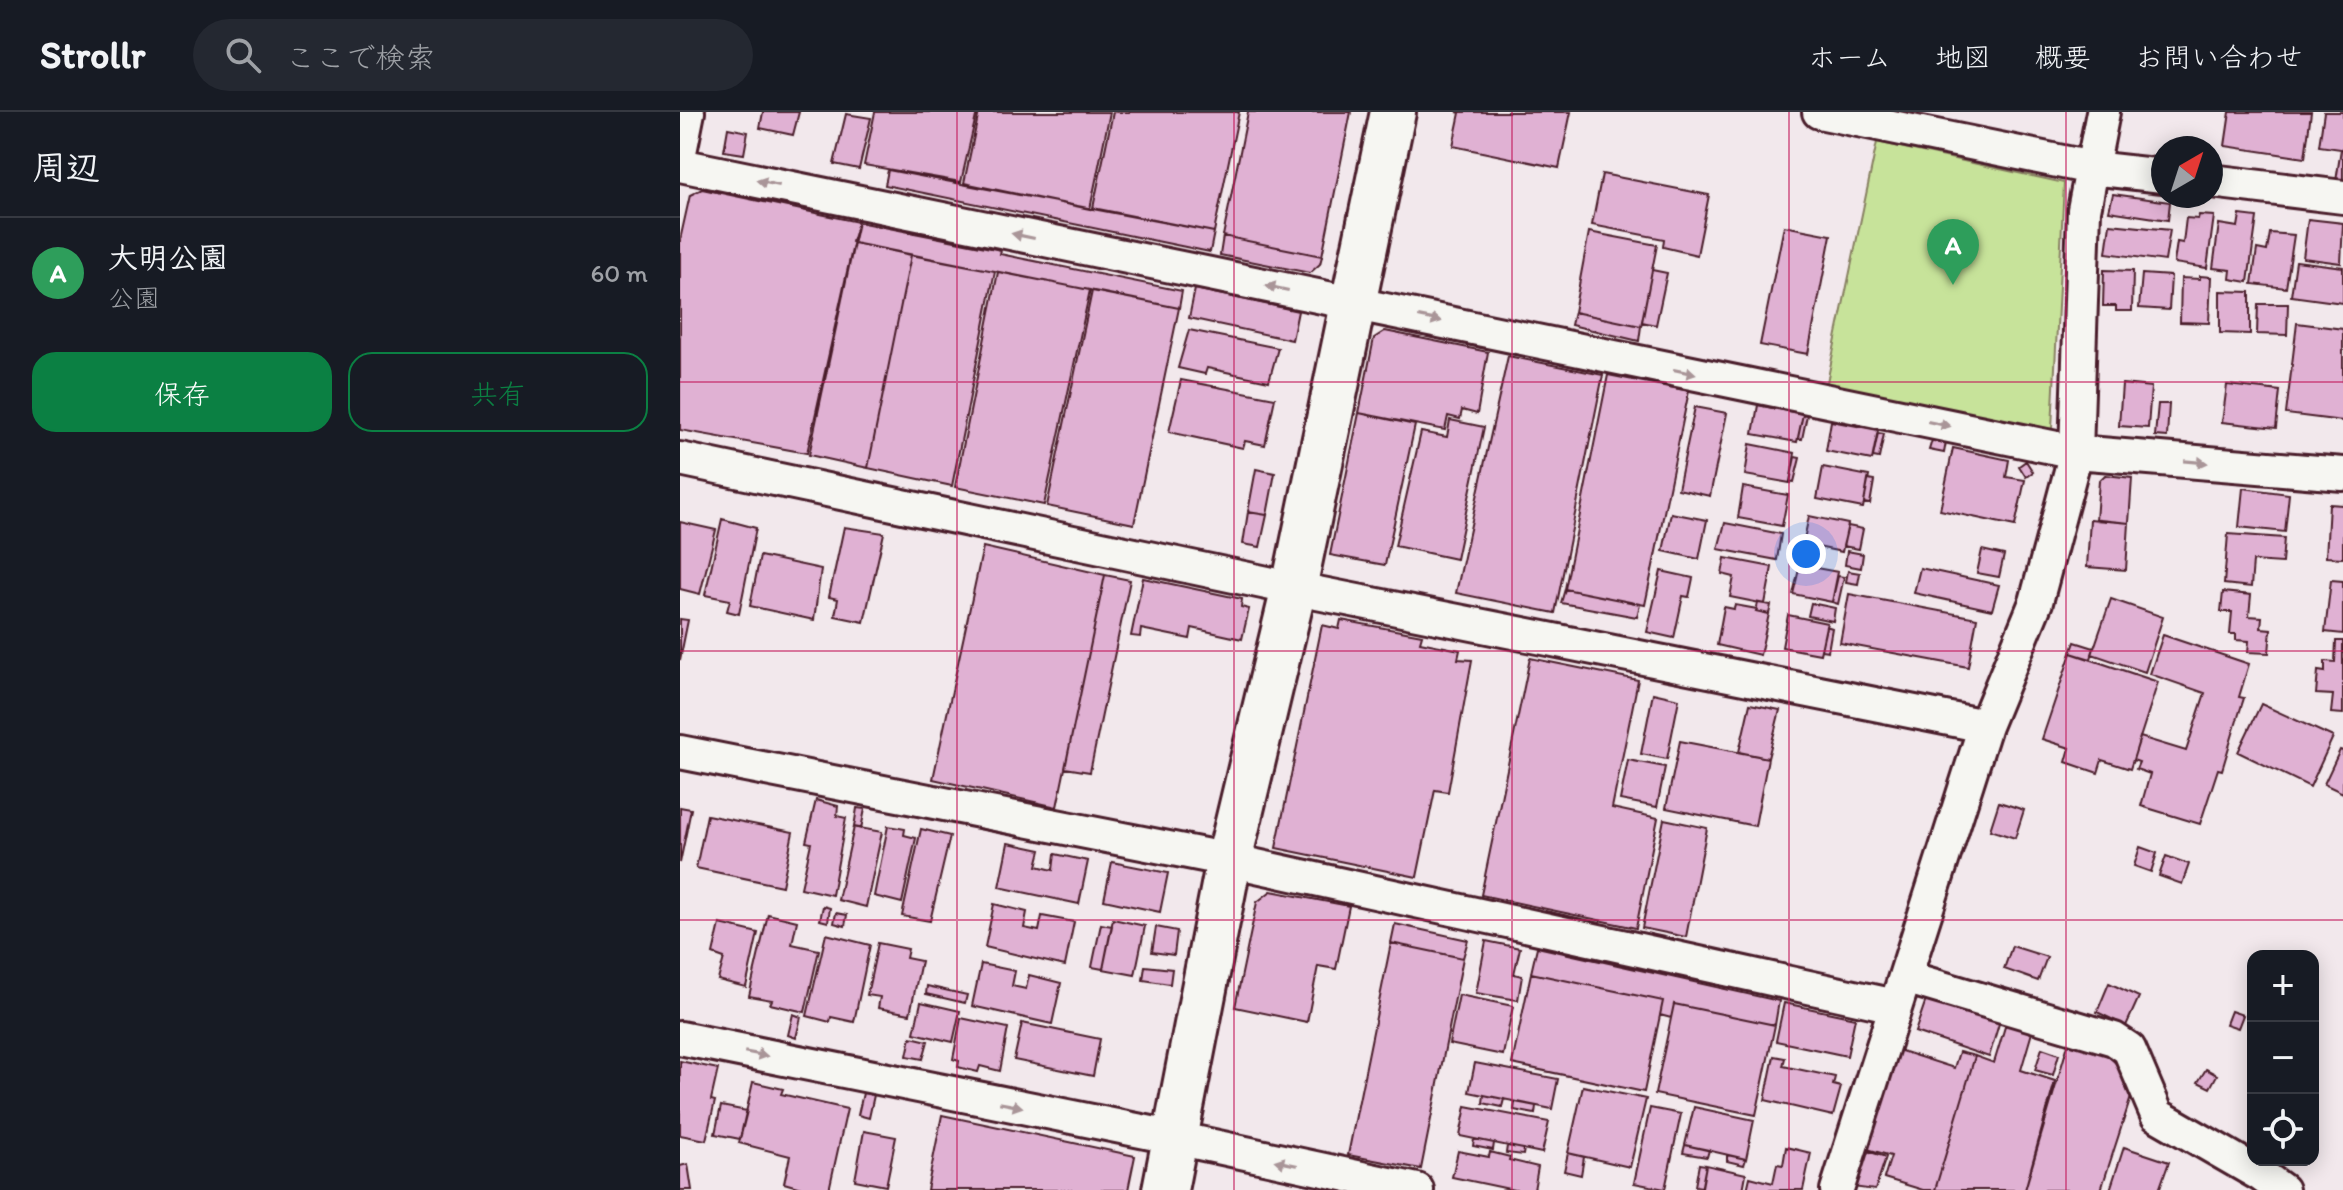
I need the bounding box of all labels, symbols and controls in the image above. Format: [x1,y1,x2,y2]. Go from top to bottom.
search box [193,19,753,91]
text: Strollr [40,32,145,78]
icon: search [221,33,265,77]
text: ここで検索 [285,39,435,76]
text: ホーム [1808,40,1891,74]
text: 地図 [1935,40,1991,74]
text: 概要 [2035,40,2091,74]
text: お問い合わせ [2135,40,2303,74]
north arrow [2151,136,2223,208]
text: 周辺 [32,147,100,188]
one-way arrow [755,177,780,189]
pin: A [1927,219,1979,285]
one-way arrow [1010,229,1035,241]
text: 大明公園 [108,239,228,276]
text: A [50,257,66,289]
text: 60 m [591,257,648,289]
one-way arrow [1265,281,1290,294]
text: 公園 [108,282,160,314]
one-way arrow [1418,314,1443,326]
button: 保存 [32,352,332,432]
button: 共有 [348,352,648,432]
one-way arrow [1672,366,1697,379]
one-way arrow [1927,418,1952,431]
one-way arrow [2184,456,2209,469]
your location [1786,534,1826,574]
map controls [2247,950,2319,1166]
button: + [2247,950,2319,1022]
button: − [2247,1022,2319,1094]
one-way arrow [744,1048,769,1061]
button: locate [2247,1094,2319,1166]
one-way arrow [999,1100,1024,1112]
one-way arrow [1273,1156,1298,1169]

